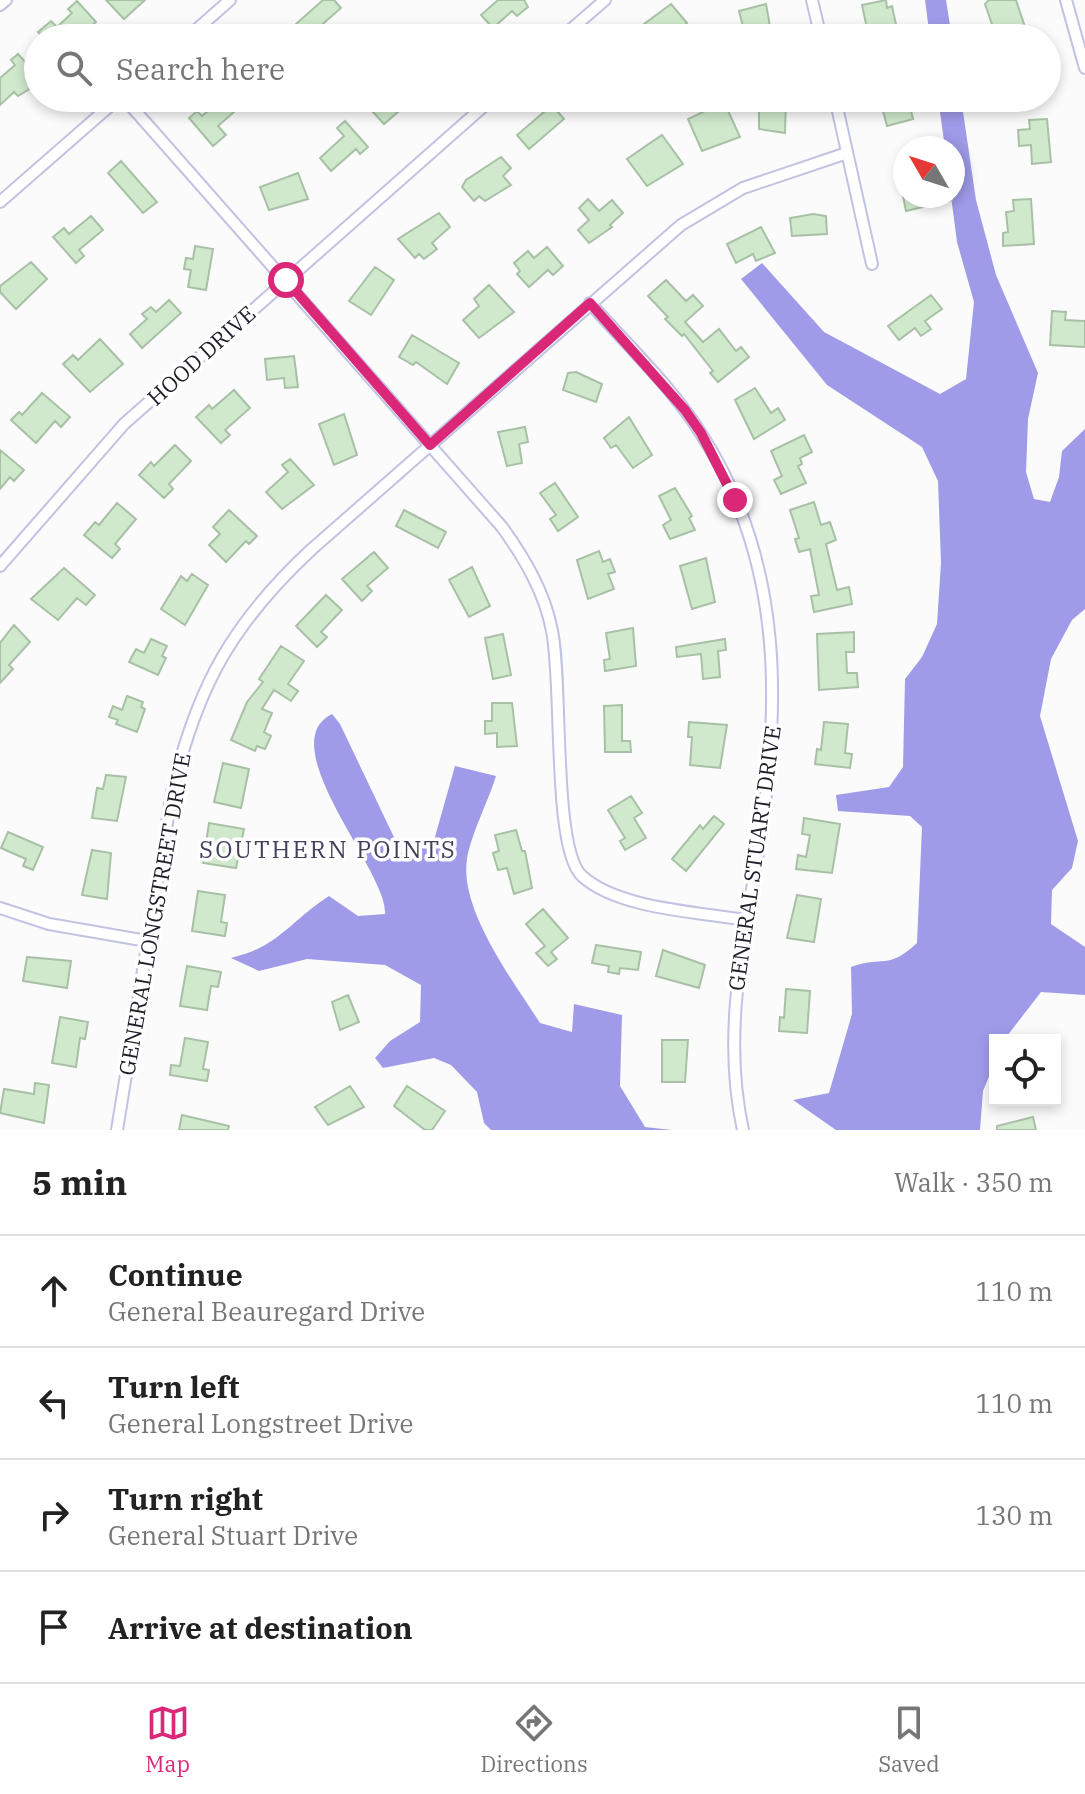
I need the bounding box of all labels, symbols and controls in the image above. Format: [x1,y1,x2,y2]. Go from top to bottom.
search box [24,24,1061,112]
icon: search [52,46,96,90]
text: Search here [116,49,285,88]
north arrow [893,136,965,208]
route start [268,262,304,298]
street label: HOOD DRIVE [141,299,261,411]
route end [717,482,753,518]
street label: GENERAL STUART DRIVE [721,724,787,992]
street label: GENERAL LONGSTREET DRIVE [111,750,197,1078]
district label: SOUTHERN POINTS [199,833,457,865]
map controls [989,1034,1061,1106]
button: locate [989,1034,1061,1106]
text: 5 min [32,1160,127,1204]
text: Walk · 350 m [894,1165,1053,1199]
text: Continue [108,1255,243,1294]
icon: ahead [32,1269,76,1313]
text: 110 m [975,1274,1053,1308]
text: General Beauregard Drive [108,1294,425,1328]
text: Turn left [108,1367,240,1406]
icon: left [32,1381,76,1425]
text: 110 m [975,1386,1053,1420]
text: General Longstreet Drive [108,1406,414,1440]
text: Turn right [108,1479,263,1518]
icon: right [32,1493,76,1537]
text: 130 m [975,1498,1053,1532]
text: General Stuart Drive [108,1518,358,1552]
icon: arrive [32,1605,76,1649]
text: Arrive at destination [108,1608,413,1647]
tab: Map [145,1701,190,1778]
tab: Directions [480,1701,588,1778]
tab: Saved [878,1701,940,1778]

